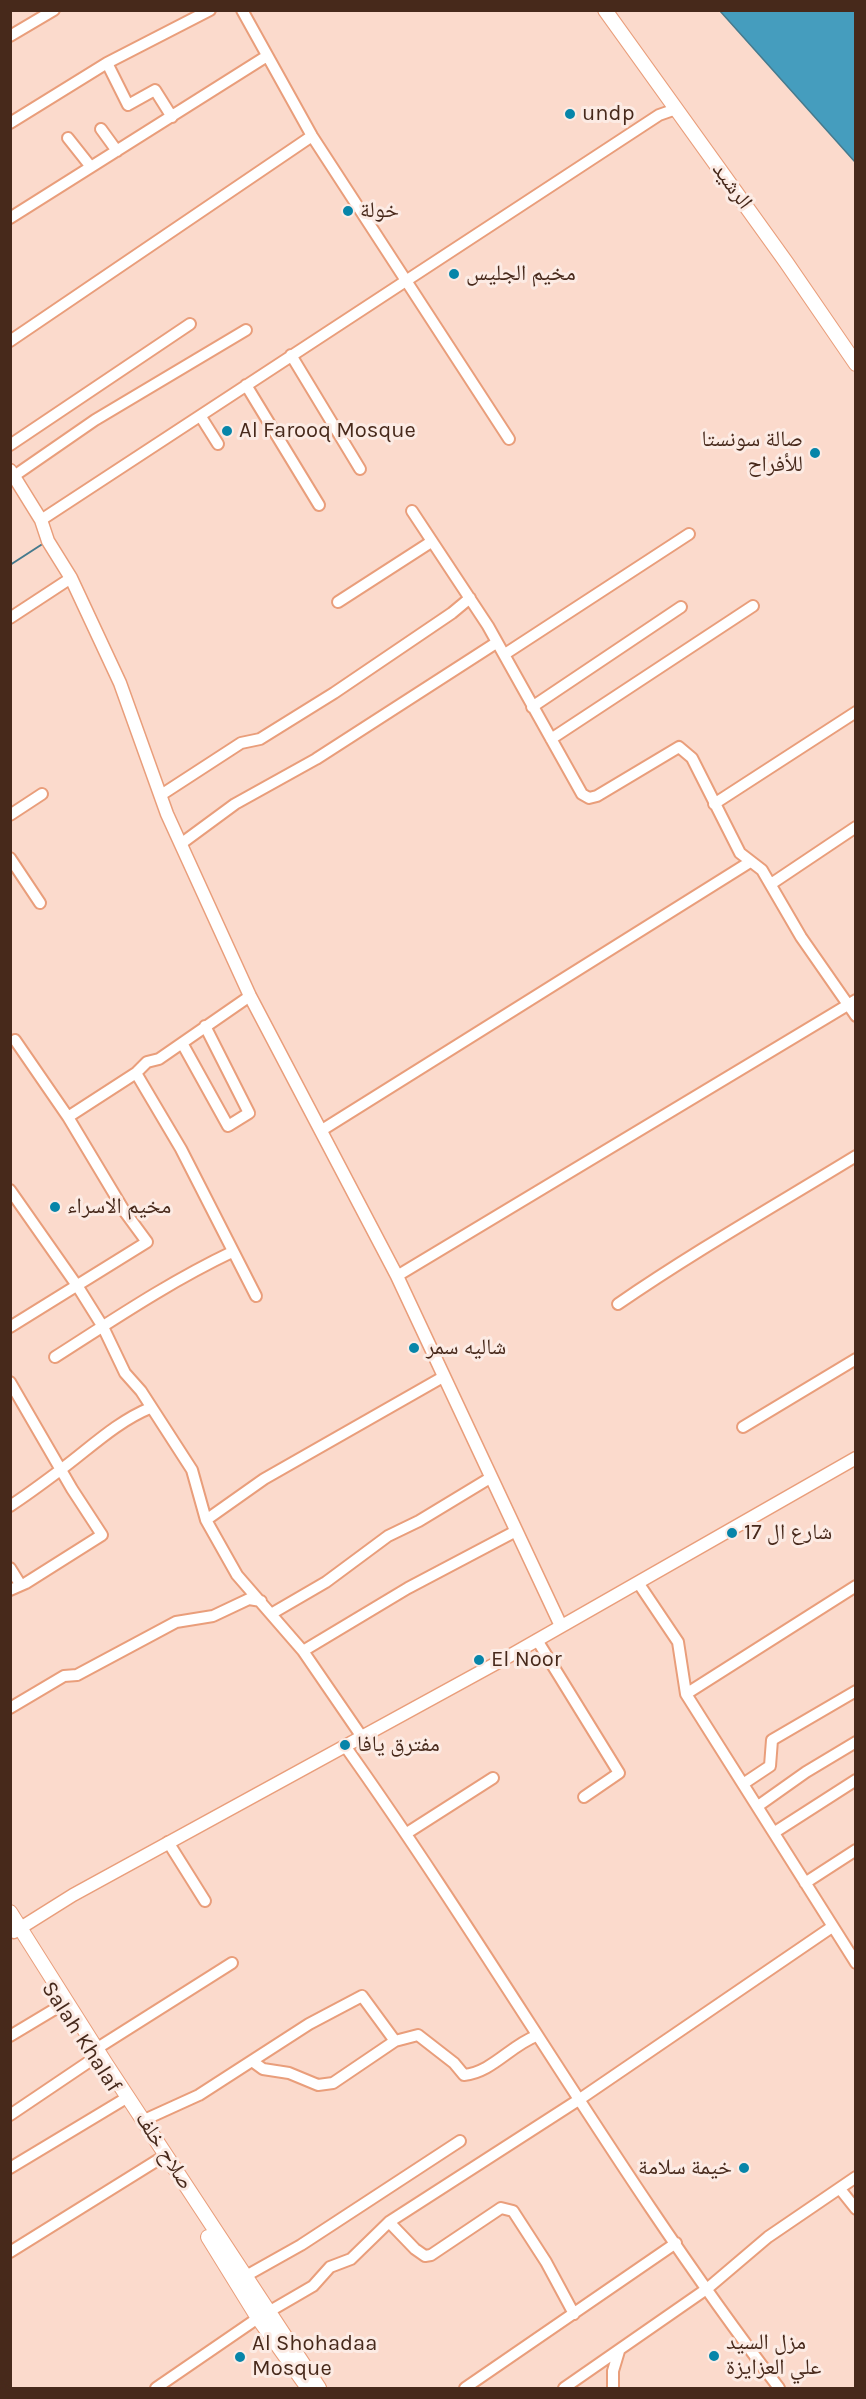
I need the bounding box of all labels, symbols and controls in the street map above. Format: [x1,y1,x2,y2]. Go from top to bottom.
place label: undp [582,101,634,127]
marker: undp [563,107,577,121]
street label: الرشيد [706,157,758,215]
place label: خولة [360,198,399,224]
marker: خولة [341,204,355,218]
place label: مخيم الجليس [466,261,576,287]
marker: مخيم الجليس [447,267,461,281]
place label: Al Farooq Mosque [239,418,416,444]
marker: Al Farooq Mosque [220,424,234,438]
place label: صالة سونستا للأفراح [701,427,803,478]
marker: صالة سونستا للأفراح [808,446,822,460]
place label: مخيم الاسراء [67,1194,171,1220]
marker: مخيم الاسراء [48,1200,62,1214]
place label: شاليه سمر [426,1335,506,1361]
marker: شاليه سمر [407,1341,421,1355]
place label: شارع ال 17 [744,1520,832,1546]
marker: شارع ال 17 [725,1526,739,1540]
place label: El Noor [491,1647,562,1673]
marker: El Noor [472,1653,486,1667]
place label: مفترق يافا [357,1732,440,1758]
marker: مفترق يافا [338,1738,352,1752]
street label: Salah Khalaf [35,1977,127,2097]
street label: صلاح خلف [129,2107,199,2195]
place label: خيمة سلامة [638,2155,732,2181]
marker: خيمة سلامة [737,2161,751,2175]
place label: مزل السيد علي العزايزة [726,2330,821,2382]
place label: Al Shohadaa Mosque [252,2331,377,2382]
marker: مزل السيد علي العزايزة [707,2349,721,2363]
marker: Al Shohadaa Mosque [233,2350,247,2364]

